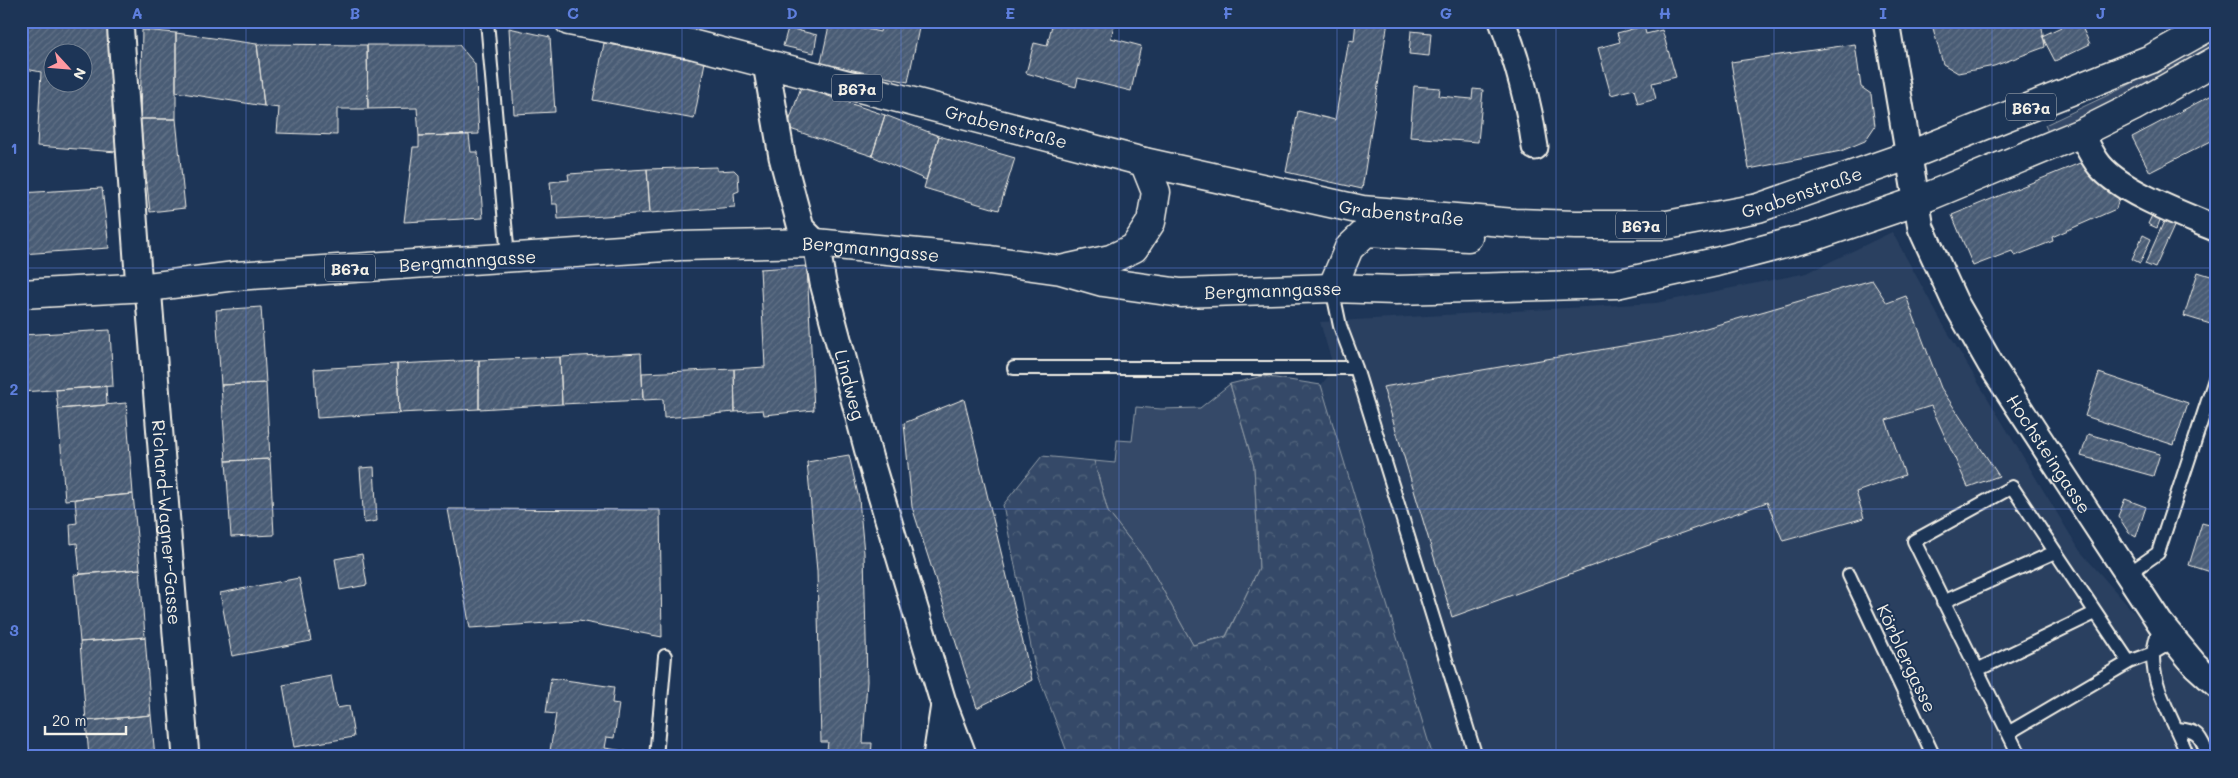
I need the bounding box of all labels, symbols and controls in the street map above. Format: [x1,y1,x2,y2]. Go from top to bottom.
text: A [131,2,143,23]
text: B [350,2,360,23]
text: C [567,2,579,23]
text: D [786,2,798,23]
text: E [1005,2,1015,23]
text: F [1223,2,1233,23]
text: G [1440,2,1452,23]
text: H [1659,2,1671,23]
text: I [1879,2,1887,23]
text: J [2096,2,2106,23]
north arrow [42,42,92,92]
text: N [69,65,91,83]
road number: B67a [832,75,882,102]
road number: B67a [2006,94,2056,120]
street label: Grabenstraße [942,99,1070,154]
text: 1 [10,137,18,158]
street label: Grabenstraße [1740,161,1865,223]
street label: Grabenstraße [1337,193,1465,231]
road number: B67a [1616,212,1666,238]
street label: Bergmanngasse [802,231,941,267]
street label: Bergmanngasse [398,244,537,277]
road number: B67a [325,254,375,282]
street label: Bergmanngasse [1204,276,1342,304]
street label: Lindweg [829,347,871,423]
text: 2 [10,378,19,399]
street label: Hochsteingasse [2001,389,2097,518]
street label: Richard-Wagner-Gasse [147,419,187,626]
street label: Körblergasse [1871,600,1943,716]
text: 3 [9,619,19,640]
scale bar [45,703,126,735]
text: 20 m [52,710,86,730]

